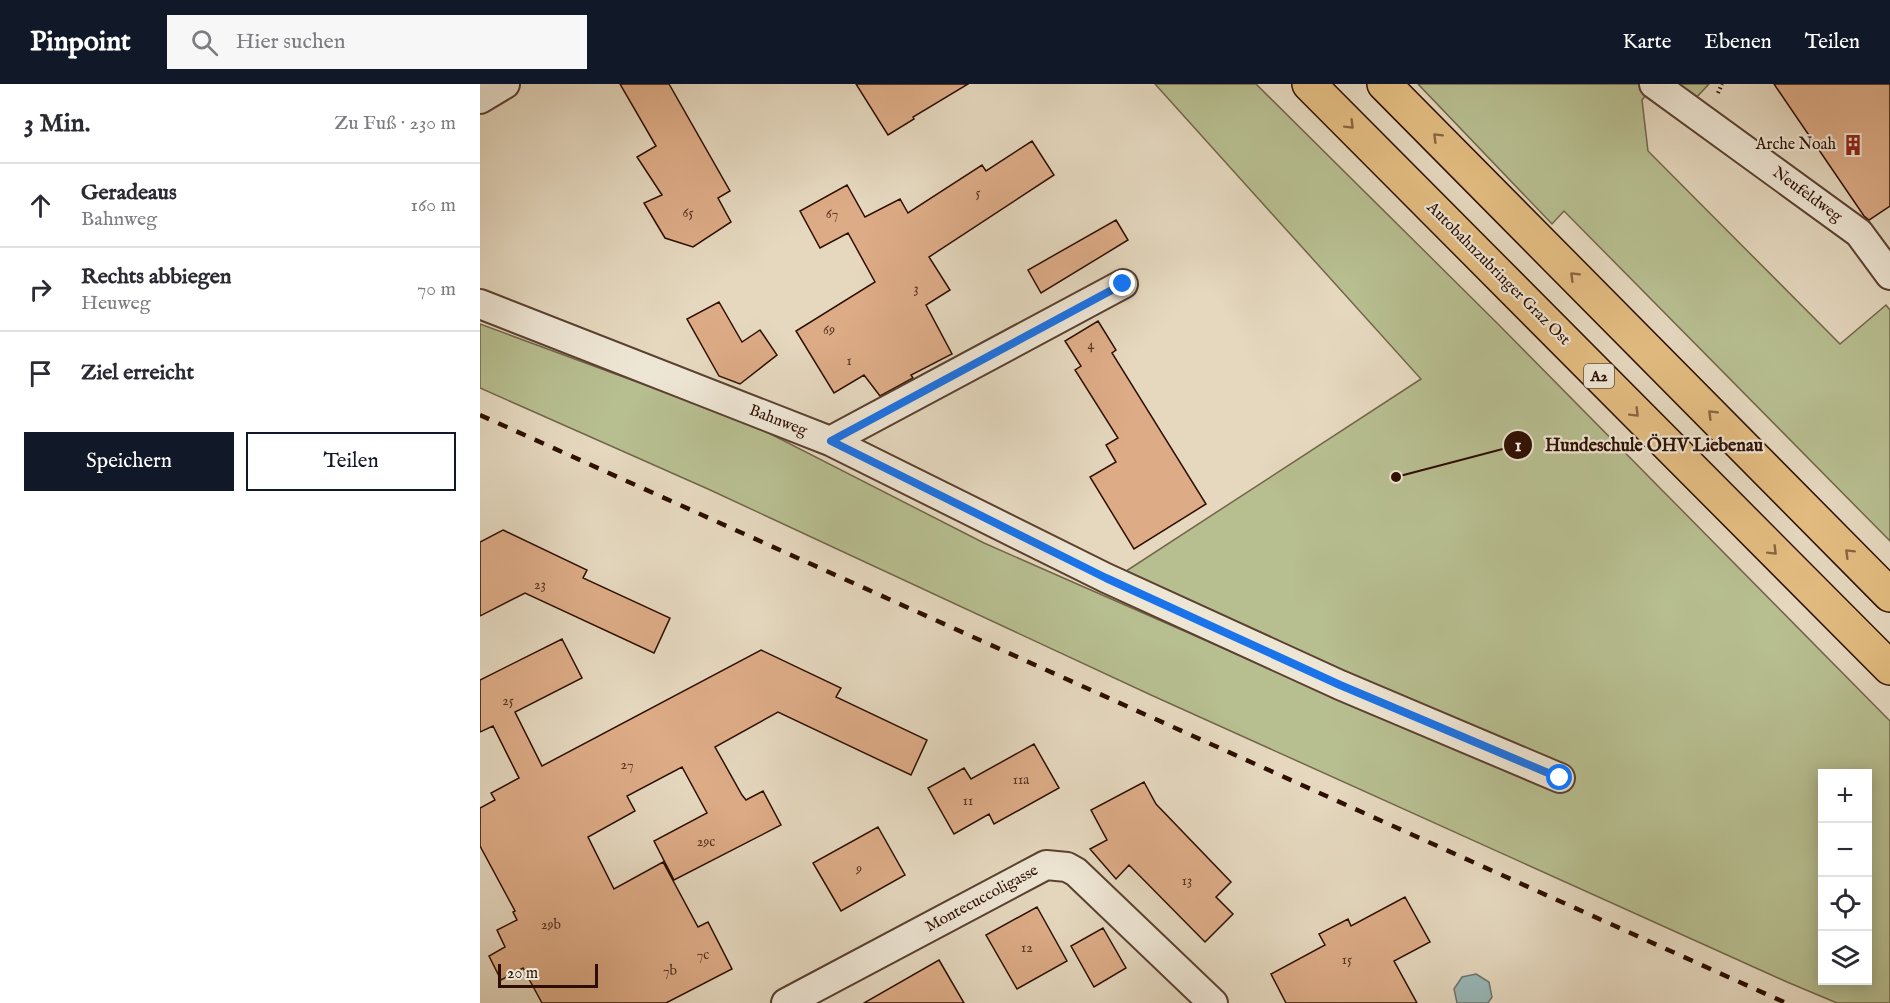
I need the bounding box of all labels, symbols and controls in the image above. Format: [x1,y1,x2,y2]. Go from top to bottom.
search box [167,15,587,69]
text: Pinpoint [30,25,131,60]
icon: search [188,26,221,59]
text: Hier suchen [236,28,345,56]
text: Karte [1623,29,1671,56]
text: Ebenen [1704,29,1772,56]
text: Teilen [1805,29,1860,56]
text: 3 Min. [24,107,90,140]
text: Zu Fuß · 230 m [334,111,456,136]
one-way arrow [1343,118,1354,129]
building icon: Arche Noah [1841,133,1865,157]
one-way arrow [1434,134,1445,145]
place label: Arche Noah [1755,135,1836,155]
street label: Neufeldweg [1768,163,1846,227]
text: Geradeaus [81,179,177,207]
house number: 5 [975,184,981,202]
icon: ahead [24,189,57,222]
text: 160 m [410,193,456,218]
street label: Autobahnzubringer Graz Ost [1421,197,1574,350]
house number: 65 [683,204,693,222]
house number: 67 [826,205,838,223]
text: Bahnweg [81,207,157,232]
text: Rechts abbiegen [81,263,231,291]
route end [1109,270,1135,296]
one-way arrow [1571,272,1582,283]
icon: right [24,273,57,306]
text: 70 m [417,277,456,302]
house number: 3 [913,280,919,298]
text: Heuweg [81,291,151,316]
house number: 69 [823,321,835,339]
house number: 4 [1088,336,1095,354]
house number: 1 [846,352,852,370]
icon: arrive [24,357,57,390]
text: Ziel erreicht [81,359,194,387]
road number: A2 [1584,364,1614,388]
street label: Bahnweg [746,401,810,441]
one-way arrow [1628,405,1639,416]
one-way arrow [1708,411,1719,422]
callout: Hundeschule ÖHV Liebenau [1503,427,1775,463]
button: Speichern [24,432,234,491]
button: Teilen [246,432,456,491]
text: Hundeschule ÖHV Liebenau [1545,433,1764,458]
text: 1 [1515,435,1522,458]
one-way arrow [1765,544,1776,555]
one-way arrow [1845,549,1856,559]
house number: 23 [534,576,546,594]
house number: 25 [502,692,514,710]
house number: 27 [621,756,633,774]
route start [1546,764,1572,790]
map controls [1818,769,1872,985]
button: + [1818,769,1872,823]
house number: 11a [1013,771,1030,789]
house number: 11 [963,792,973,810]
button: − [1818,823,1872,877]
house number: 29c [697,833,715,851]
house number: 9 [855,860,862,878]
street label: Montecuccoligasse [922,861,1042,937]
house number: 13 [1182,872,1192,890]
button: locate [1818,877,1872,931]
house number: 29b [541,916,561,934]
button: layers [1818,931,1872,985]
house number: 12 [1021,939,1033,957]
house number: 7c [697,946,709,964]
house number: 15 [1342,951,1352,969]
scale bar [498,961,598,988]
house number: 7b [663,962,677,980]
text: 20 m [507,964,538,984]

